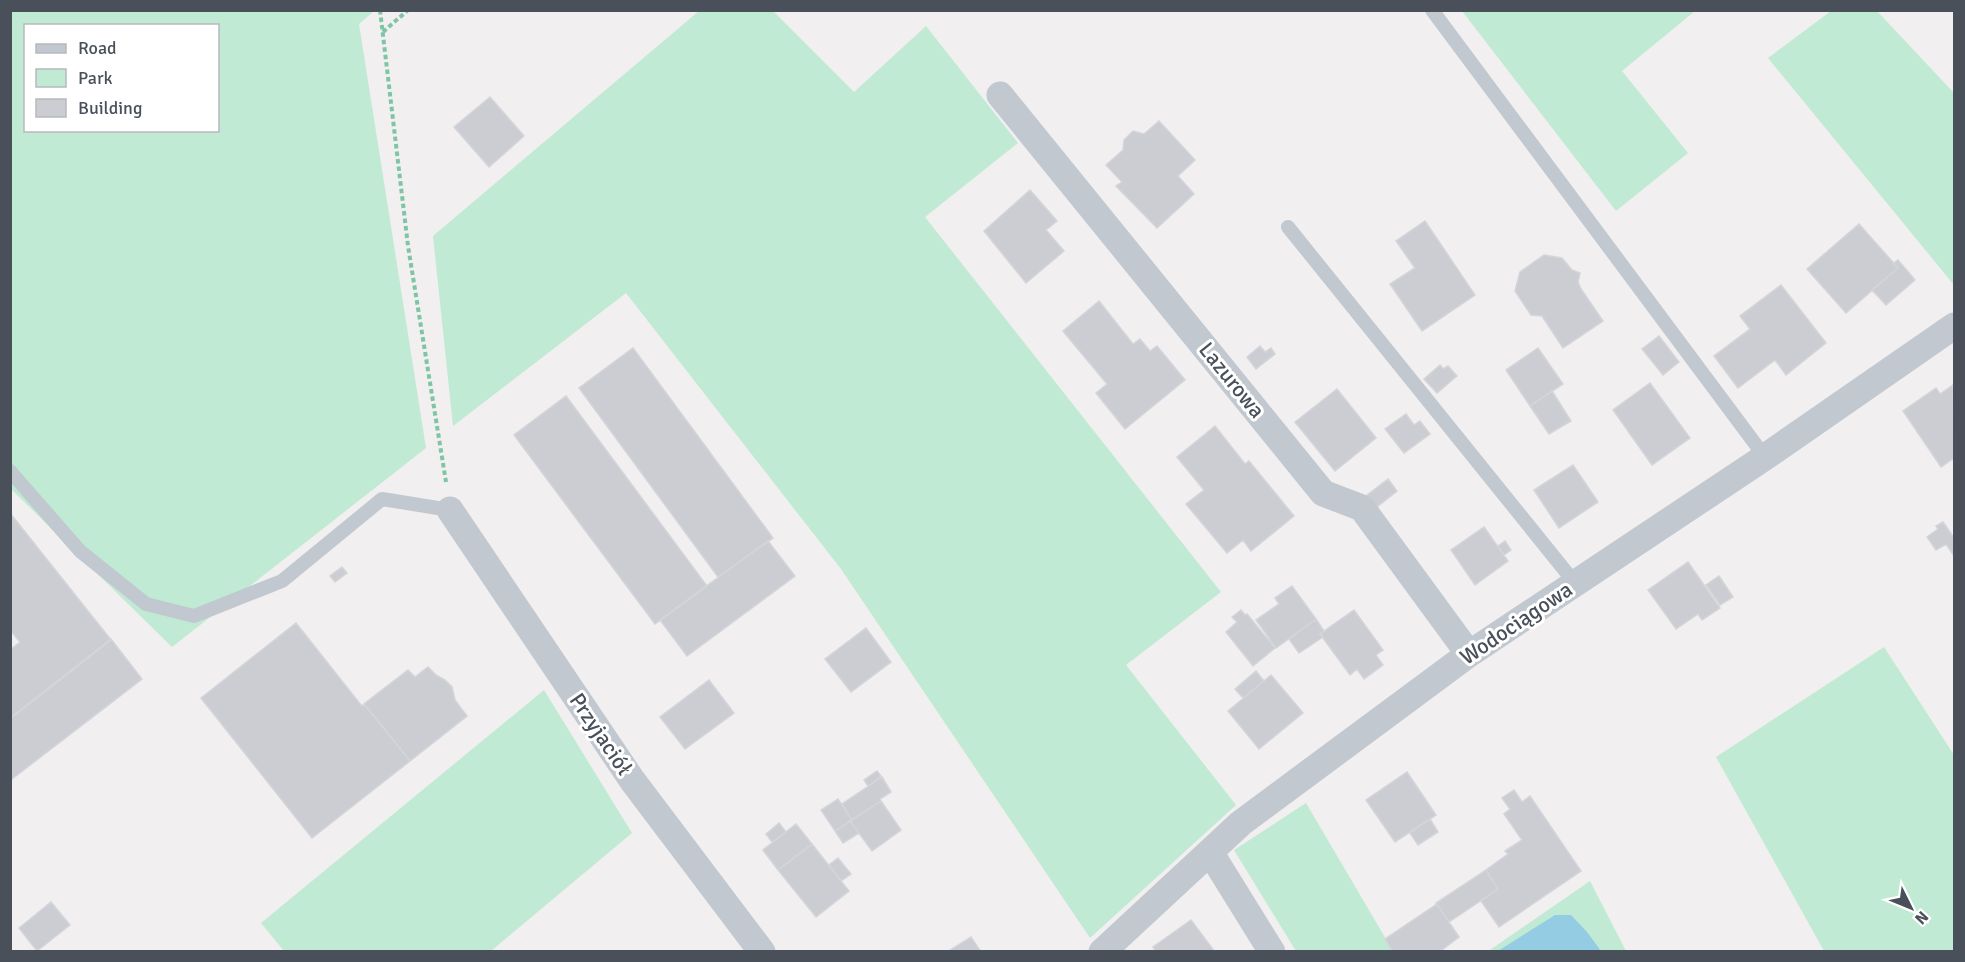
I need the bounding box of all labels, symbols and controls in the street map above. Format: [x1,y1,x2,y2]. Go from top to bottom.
legend [24,24,219,132]
text: Road [78,37,117,59]
text: Park [78,67,113,89]
text: Building [78,97,142,119]
street label: Lazurowa [1193,337,1271,423]
street label: Wodociągowa [1455,576,1577,670]
street label: Przyjaciół [564,688,638,780]
north arrow [1881,878,1941,938]
text: N [1910,907,1932,928]

